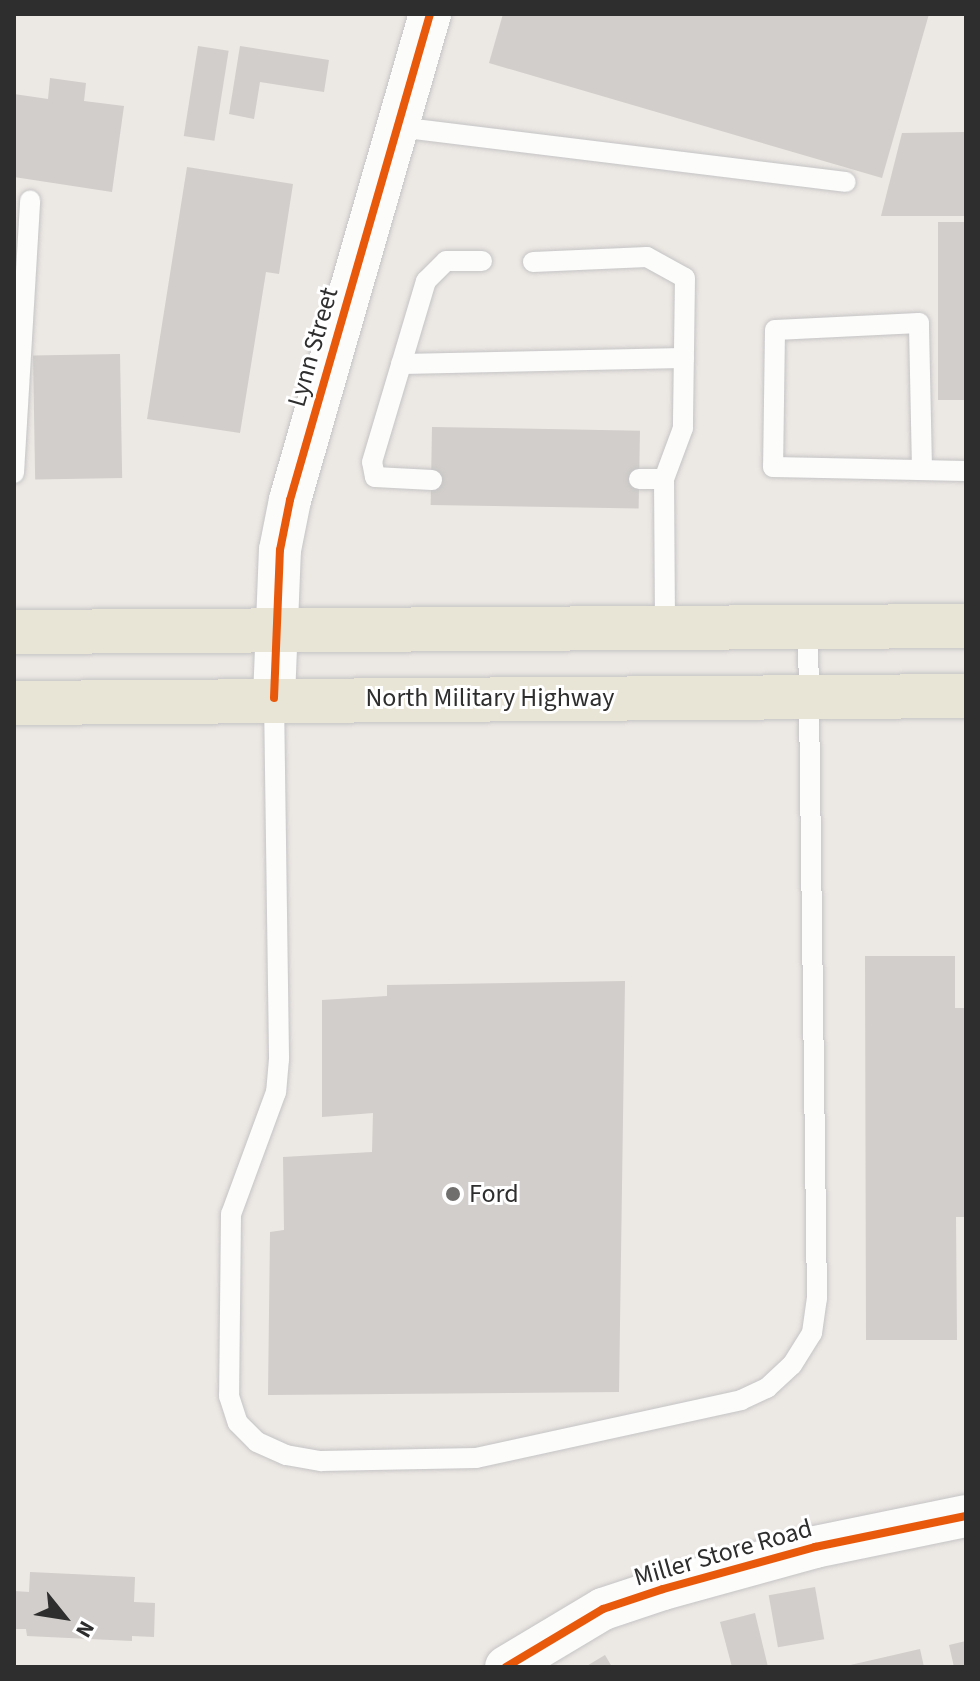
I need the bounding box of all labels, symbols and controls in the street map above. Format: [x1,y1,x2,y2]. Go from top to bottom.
street label: Lynn Street [281,284,345,410]
street label: North Military Highway [365,682,615,714]
place label: Ford [469,1178,519,1210]
marker: Ford [444,1185,462,1203]
street label: Miller Store Road [630,1513,816,1593]
north arrow [24,1577,104,1657]
text: N [67,1615,102,1643]

